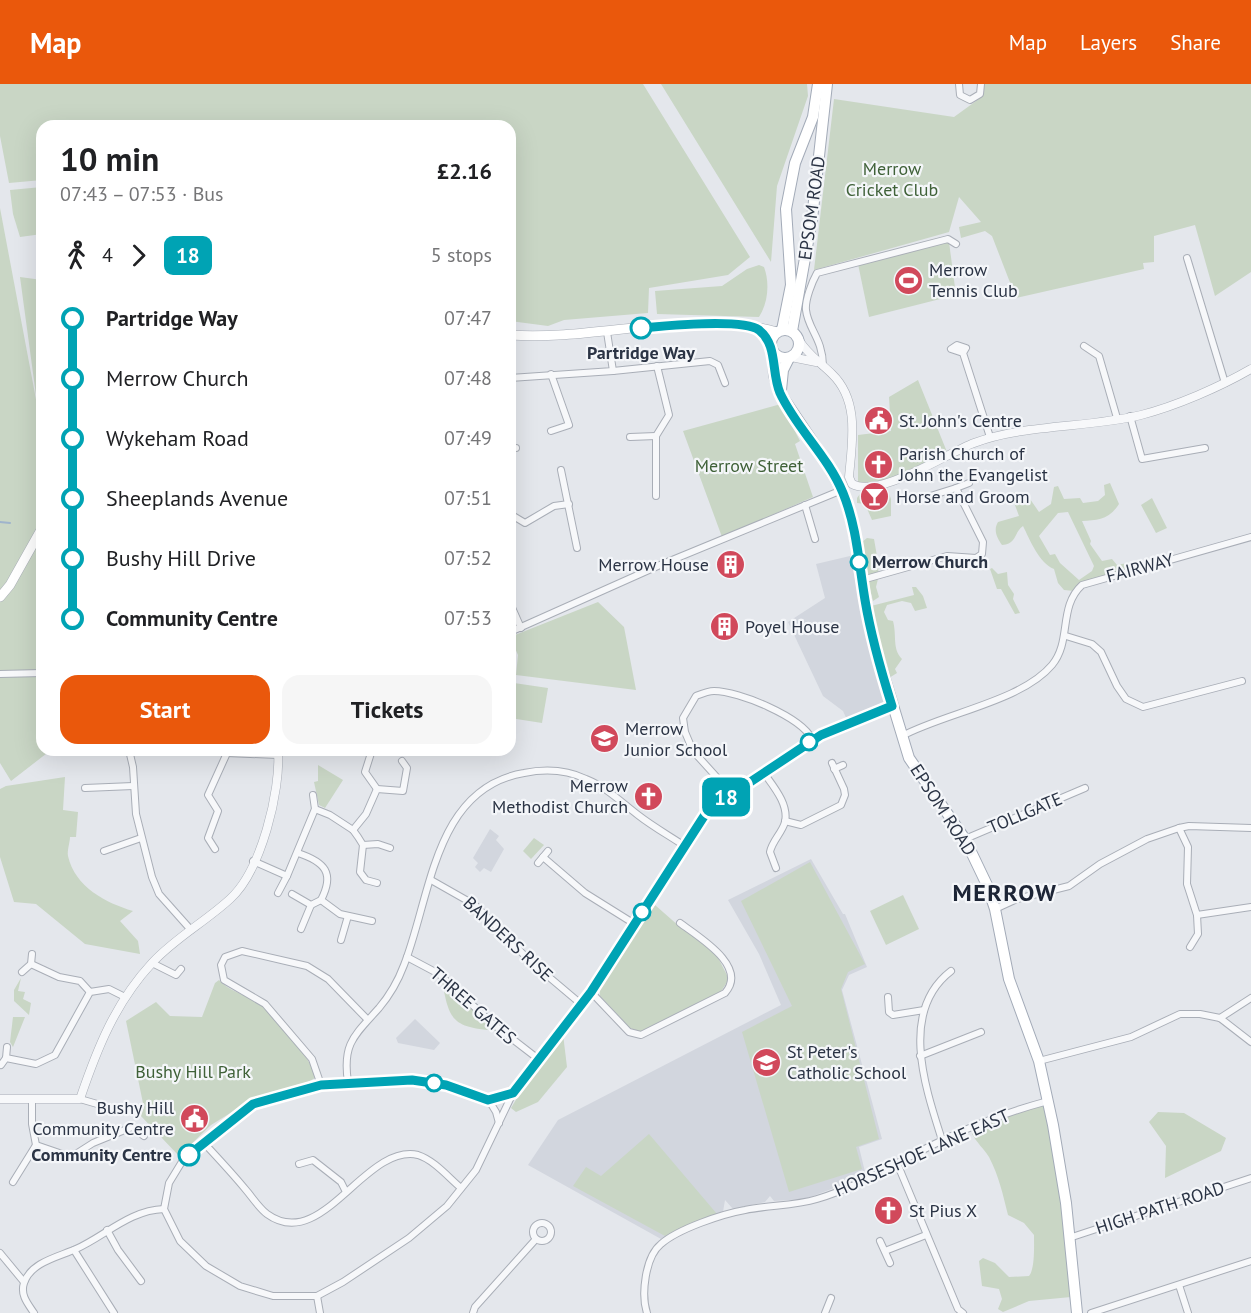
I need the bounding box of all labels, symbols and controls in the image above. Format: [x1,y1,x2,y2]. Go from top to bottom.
text: Map [30,24,81,61]
text: Map [1009,29,1047,56]
text: Layers [1080,29,1137,56]
text: Share [1170,29,1221,56]
text: 10 min [60,137,159,180]
street label: EPSOM ROAD [793,154,830,261]
text: £2.16 [437,157,492,185]
park label: Merrow Cricket Club [846,157,938,201]
text: 07:43 – 07:53 · Bus [60,181,224,207]
icon: walk [60,239,93,272]
icon: forward [122,239,155,272]
text: 4 [102,242,113,268]
text: 18 [176,242,200,269]
text: 5 stops [431,242,492,268]
place label: Merrow Tennis Club [929,258,1018,302]
sports icon: Merrow Tennis Club [892,264,924,296]
text: Partridge Way [106,304,238,332]
text: 07:47 [444,305,492,331]
marker: Partridge Way [630,317,652,339]
place label: Partridge Way [587,341,695,364]
text: Merrow Church [106,364,249,392]
text: 07:48 [444,365,492,391]
public building icon: St. John's Centre [862,405,894,437]
place label: St. John's Centre [899,409,1022,432]
text: Wykeham Road [106,424,249,452]
text: 07:49 [444,425,492,451]
place label: Parish Church of John the Evangelist [898,442,1048,486]
church icon: Parish Church of John the Evangelist [862,448,894,480]
park label: Merrow Street [695,454,803,477]
bar icon: Horse and Groom [859,481,891,513]
text: Sheeplands Avenue [106,484,288,512]
text: 07:51 [444,485,492,511]
place label: Horse and Groom [896,485,1030,508]
text: Bushy Hill Drive [106,544,256,572]
text: 07:52 [444,545,492,571]
street label: FAIRWAY [1104,548,1176,588]
building icon: Merrow House [714,549,746,581]
place label: Merrow Church [872,550,988,573]
place label: Merrow House [598,553,709,576]
marker: Merrow Church [850,553,868,571]
text: Community Centre [106,604,278,632]
text: 07:53 [444,605,492,631]
building icon: Poyel House [708,611,740,643]
place label: Poyel House [745,615,839,638]
button: Start [60,675,270,744]
button: Tickets [282,675,492,744]
place label: Merrow Junior School [624,717,728,761]
school or university icon: Merrow Junior School [588,723,620,755]
unlabelled marker [800,733,818,751]
street label: EPSOM ROAD [905,760,982,860]
place label: Merrow Methodist Church [492,774,629,818]
line badge: 18 [699,778,753,816]
church icon: Merrow Methodist Church [633,780,665,812]
text: 18 [714,784,738,811]
street label: TOLLGATE [984,787,1066,839]
district label: MERROW [953,877,1057,908]
street label: BANDERS RISE [459,891,558,986]
unlabelled marker [633,903,651,921]
street label: THREE GATES [426,962,521,1049]
place label: St Peter's Catholic School [787,1040,907,1084]
school or university icon: St Peter's Catholic School [750,1046,782,1078]
park label: Bushy Hill Park [135,1060,251,1083]
unlabelled marker [425,1074,443,1092]
place label: Bushy Hill Community Centre [32,1096,175,1140]
public building icon: Bushy Hill Community Centre [179,1102,211,1134]
street label: HORSESHOE LANE EAST [831,1104,1013,1201]
place label: Community Centre [31,1143,172,1166]
marker: Community Centre [178,1144,200,1166]
street label: HIGH PATH ROAD [1092,1176,1227,1239]
church icon: St Pius X [872,1195,904,1227]
place label: St Pius X [909,1199,977,1222]

